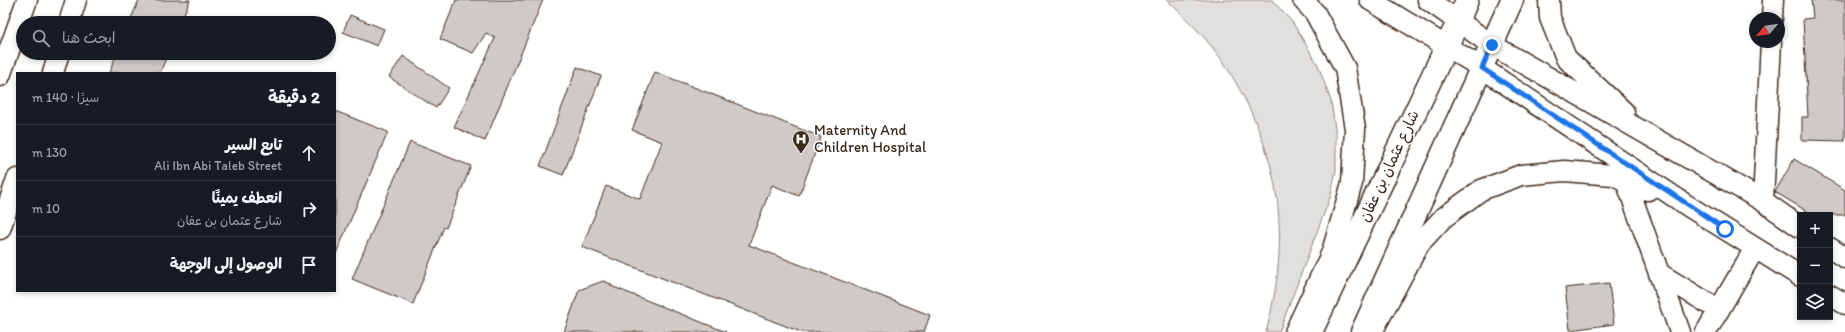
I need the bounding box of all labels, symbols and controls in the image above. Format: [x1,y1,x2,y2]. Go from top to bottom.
north arrow [1749,12,1785,48]
search box [16,16,336,60]
icon: search [30,27,52,49]
text: ابحث هنا [62,29,116,47]
route end [1483,36,1501,54]
text: 2 دقيقة [268,87,320,107]
text: سيرًا · 140 m [32,90,99,105]
street label: شارع عثمان بن عفان [1355,107,1424,225]
place label: Maternity And Children Hospital [814,121,927,156]
hospital icon: Maternity And Children Hospital [791,129,811,154]
text: تابع السير [225,136,282,154]
icon: ahead [298,142,320,164]
text: 130 m [32,145,67,160]
text: Ali Ibn Abi Taleb Street [154,158,282,173]
text: انعطف يمينًا [212,189,282,207]
icon: right [298,198,320,220]
text: 10 m [32,201,60,216]
map controls [1797,212,1833,320]
button: + [1797,212,1833,248]
text: شارع عثمان بن عفان [177,213,282,228]
route start [1716,220,1734,238]
button: − [1797,248,1833,284]
icon: arrive [298,254,320,276]
text: الوصول إلى الوجهة [170,255,282,273]
button: layers [1797,284,1833,320]

